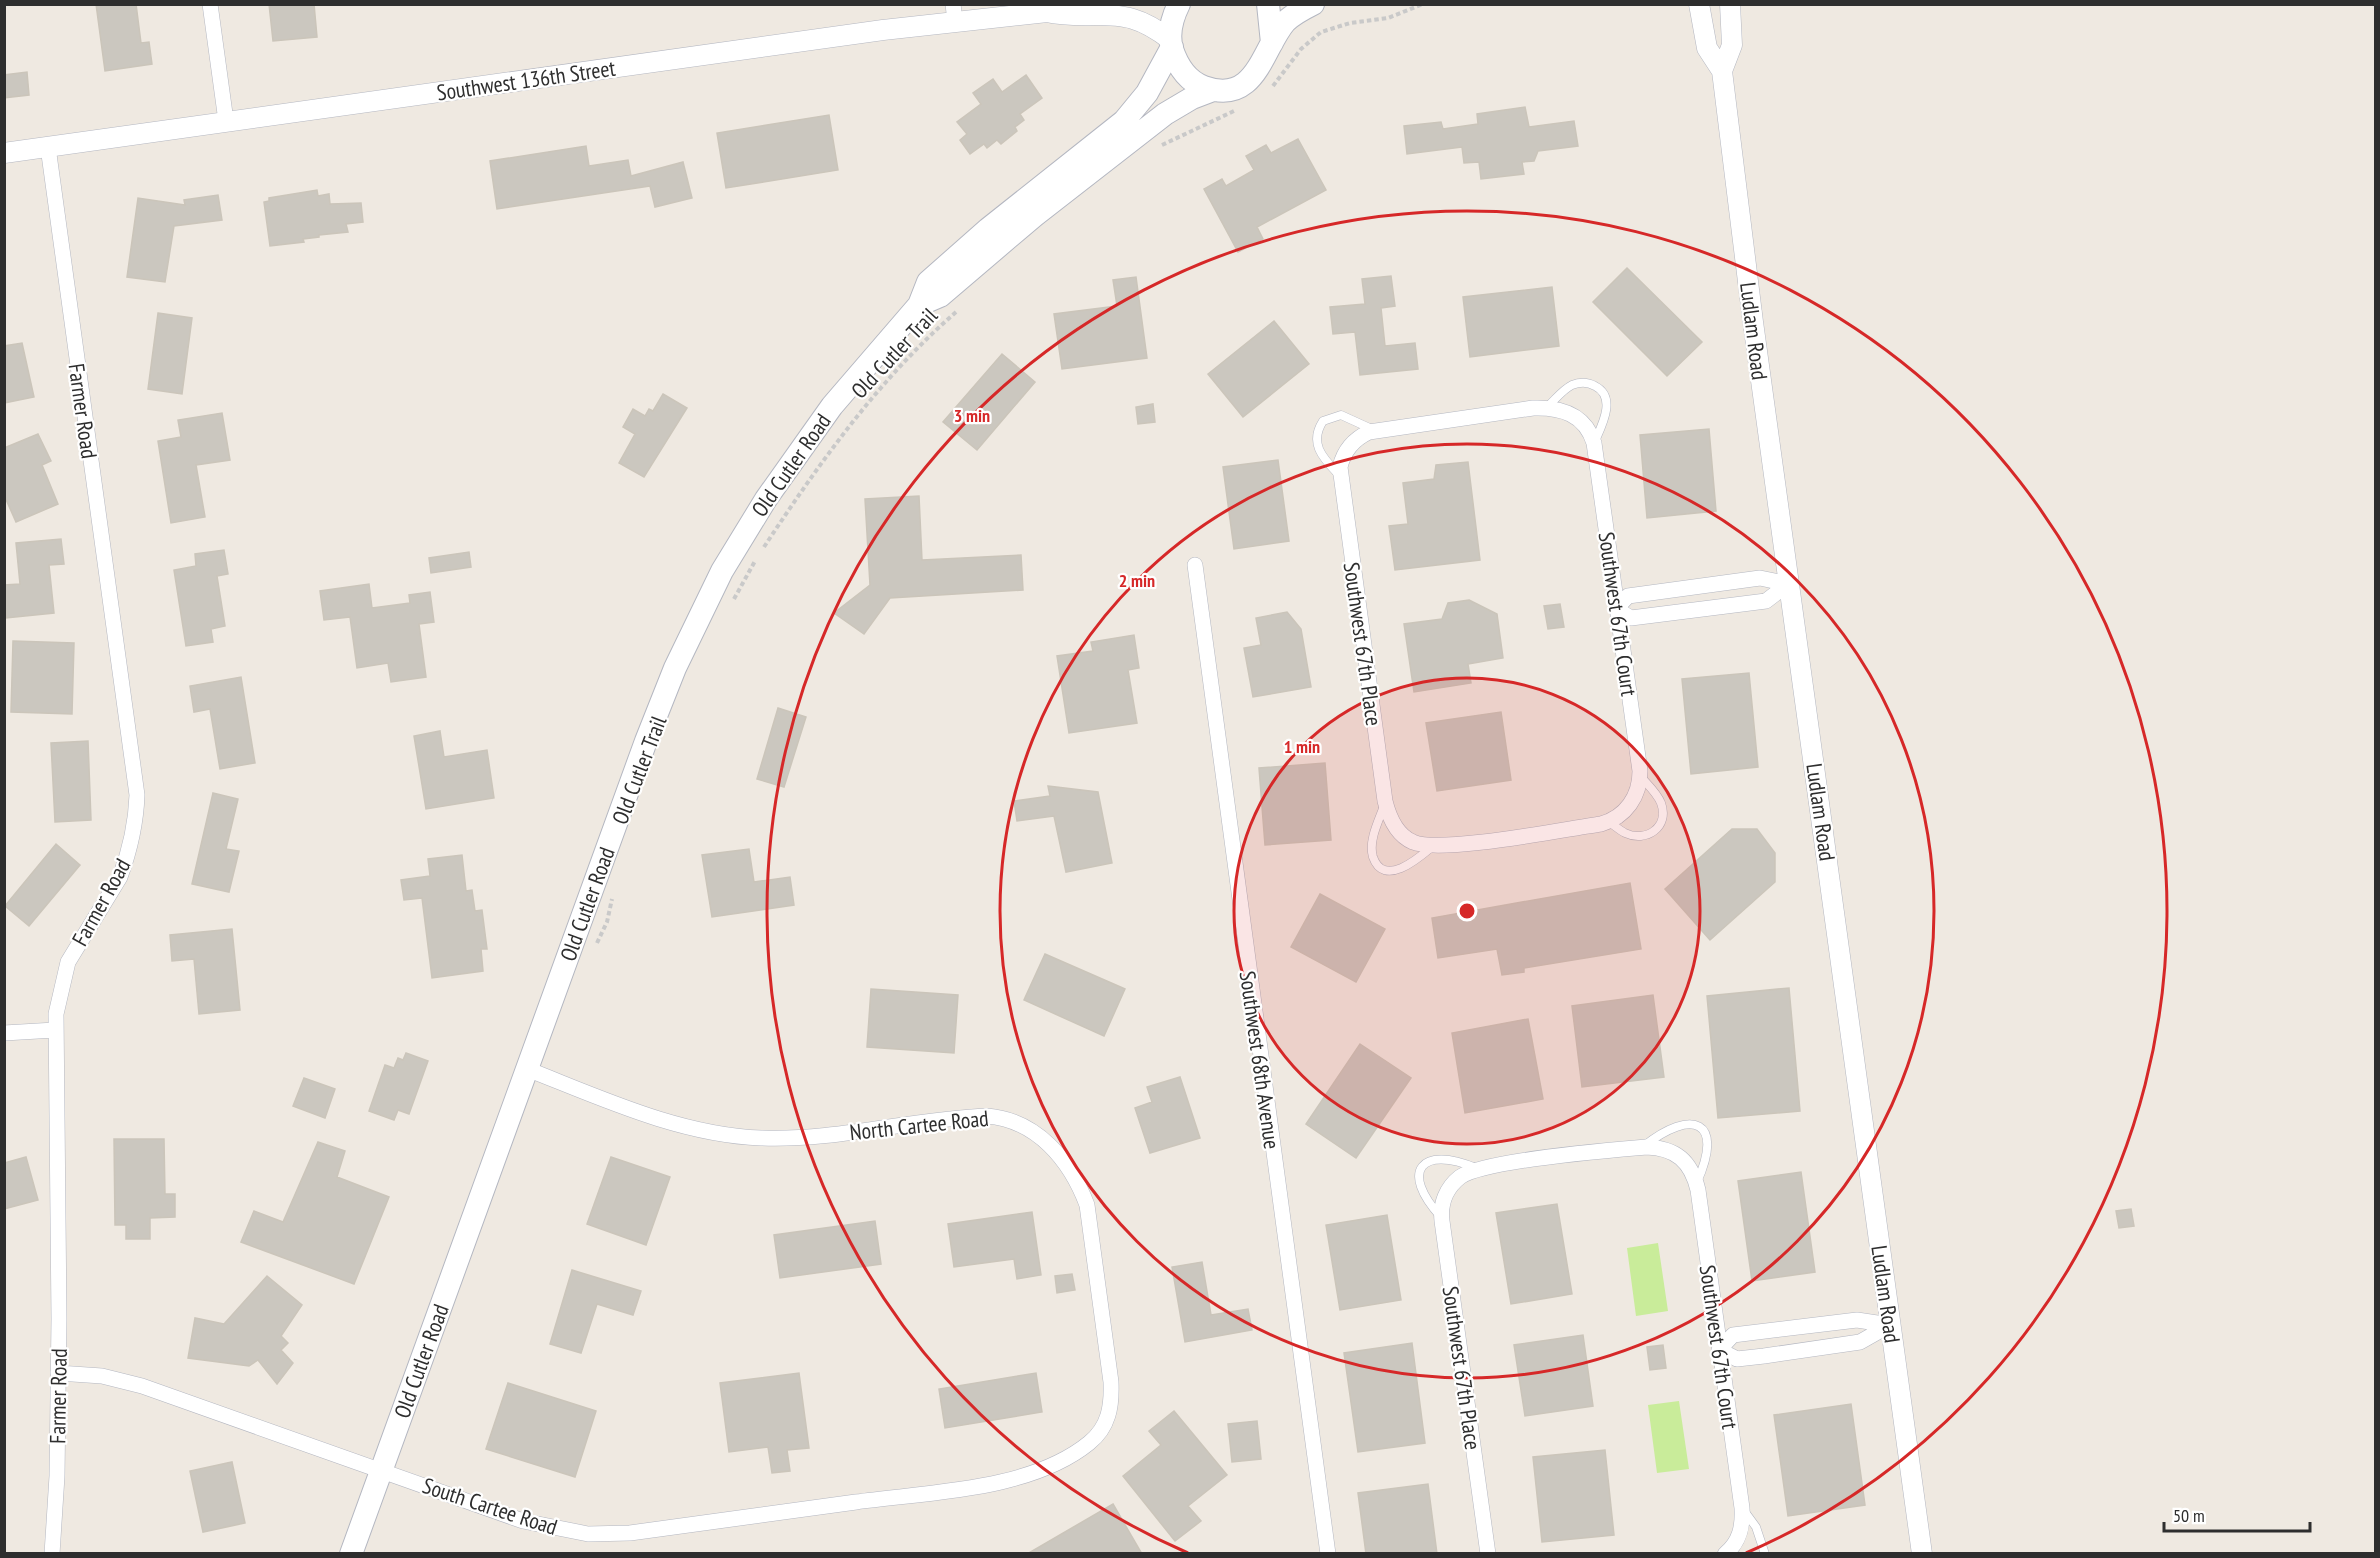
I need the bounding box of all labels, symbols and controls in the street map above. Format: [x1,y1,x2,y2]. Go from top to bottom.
street label: Southwest 136th Street [435,54,617,106]
street label: Ludlam Road [1734,280,1774,382]
street label: Old Cutler Trail [845,301,944,404]
street label: Farmer Road [62,362,104,460]
text: 3 min [954,404,990,427]
street label: Old Cutler Road [745,408,837,522]
street label: Southwest 67th Court [1593,530,1643,698]
street label: Southwest 67th Place [1338,561,1388,727]
text: 2 min [1119,569,1155,592]
street label: Old Cutler Trail [606,711,673,828]
text: 1 min [1284,735,1320,758]
street label: Ludlam Road [1800,761,1842,863]
street label: Old Cutler Road [553,843,621,965]
street label: Farmer Road [66,853,136,951]
centre of rings [1457,901,1477,921]
street label: Southwest 68th Avenue [1234,969,1286,1151]
street label: North Cartee Road [848,1104,990,1146]
street label: Ludlam Road [1865,1243,1907,1345]
street label: Southwest 67th Court [1694,1263,1744,1431]
street label: Southwest 67th Place [1437,1285,1487,1451]
street label: Old Cutler Road [387,1300,455,1422]
street label: Farmer Road [43,1348,73,1444]
street label: South Cartee Road [419,1471,561,1541]
scale bar [2164,1495,2310,1533]
text: 50 m [2173,1504,2205,1527]

